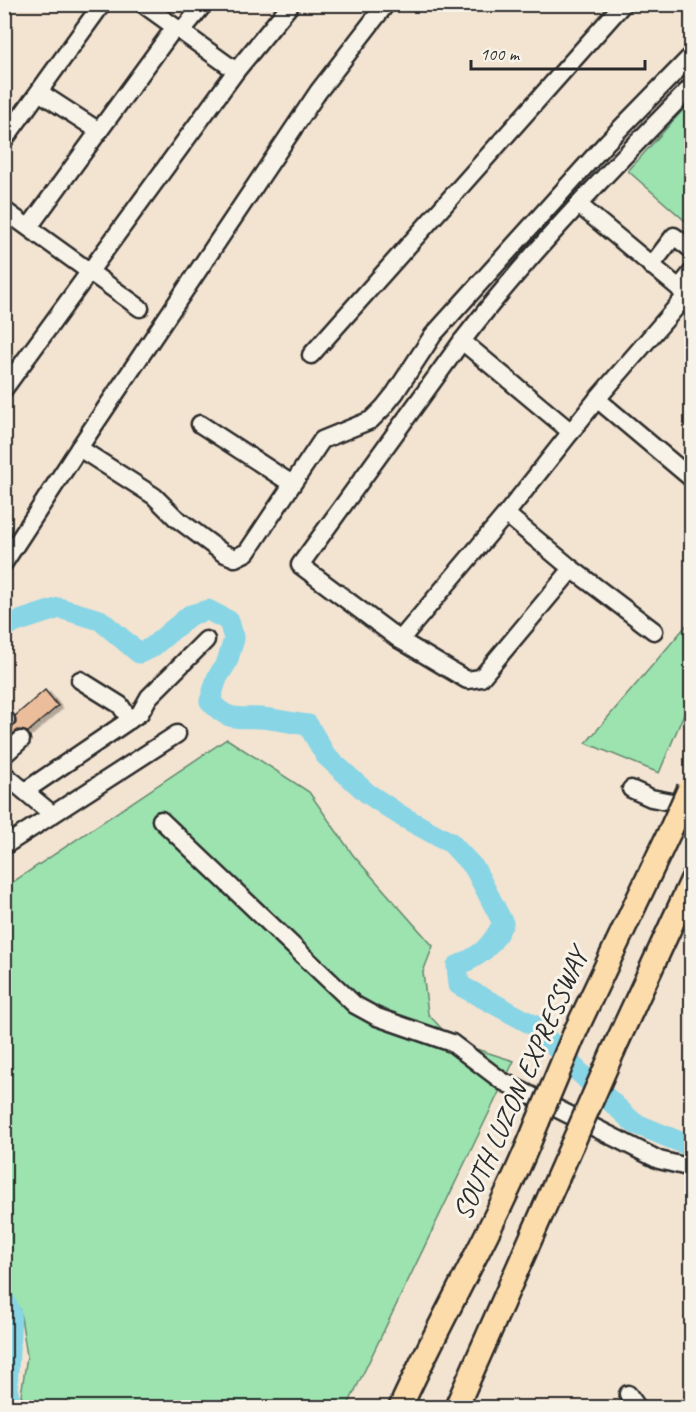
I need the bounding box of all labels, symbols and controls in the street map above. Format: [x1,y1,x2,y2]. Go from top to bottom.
scale bar [471,33,645,71]
text: 100 m [480,43,521,65]
street label: SOUTH LUZON EXPRESSWAY [444,938,598,1225]

